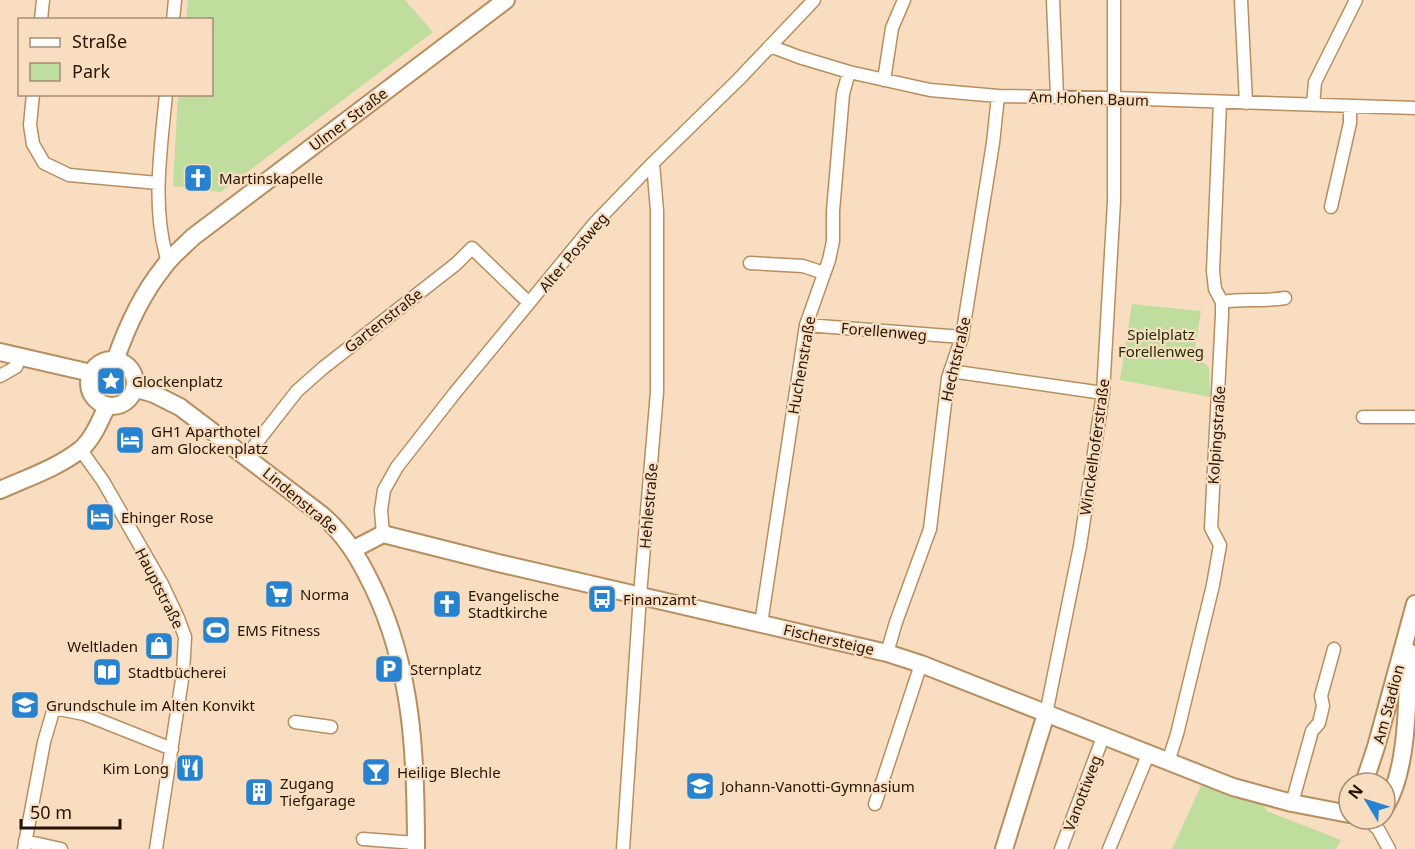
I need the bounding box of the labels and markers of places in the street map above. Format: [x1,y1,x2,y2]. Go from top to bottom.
church icon: Martinskapelle [182,162,214,194]
place label: Martinskapelle [219,168,323,188]
place icon: Glockenplatz [95,365,127,397]
place label: Glockenplatz [132,371,223,391]
place label: GH1 Aparthotel am Glockenplatz [151,421,268,458]
hotel icon: GH1 Aparthotel am Glockenplatz [114,424,146,456]
hotel icon: Ehinger Rose [84,501,116,533]
place label: Ehinger Rose [121,507,214,527]
supermarket icon: Norma [263,578,295,610]
bus stop icon: Finanzamt [586,583,618,615]
place label: Norma [300,584,349,604]
place label: Evangelische Stadtkirche [468,585,559,622]
church icon: Evangelische Stadtkirche [431,588,463,620]
place label: Finanzamt [623,589,697,609]
sports icon: EMS Fitness [200,614,232,646]
place label: EMS Fitness [237,620,320,640]
shop icon: Weltladen [143,630,175,662]
place label: Weltladen [67,636,138,656]
parking icon: Sternplatz [373,653,405,685]
library icon: Stadtbücherei [91,656,123,688]
place label: Sternplatz [410,659,482,679]
place label: Stadtbücherei [128,662,226,682]
school or university icon: Grundschule im Alten Konvikt [9,689,41,721]
place label: Grundschule im Alten Konvikt [46,695,255,715]
restaurant icon: Kim Long [174,752,206,784]
bar icon: Heilige Blechle [360,756,392,788]
place label: Kim Long [102,758,169,778]
place label: Heilige Blechle [397,762,501,782]
school or university icon: Johann-Vanotti-Gymnasium [684,770,716,802]
place label: Zugang Tiefgarage [280,773,355,810]
building icon: Zugang Tiefgarage [243,776,275,808]
place label: Johann-Vanotti-Gymnasium [719,776,915,796]

